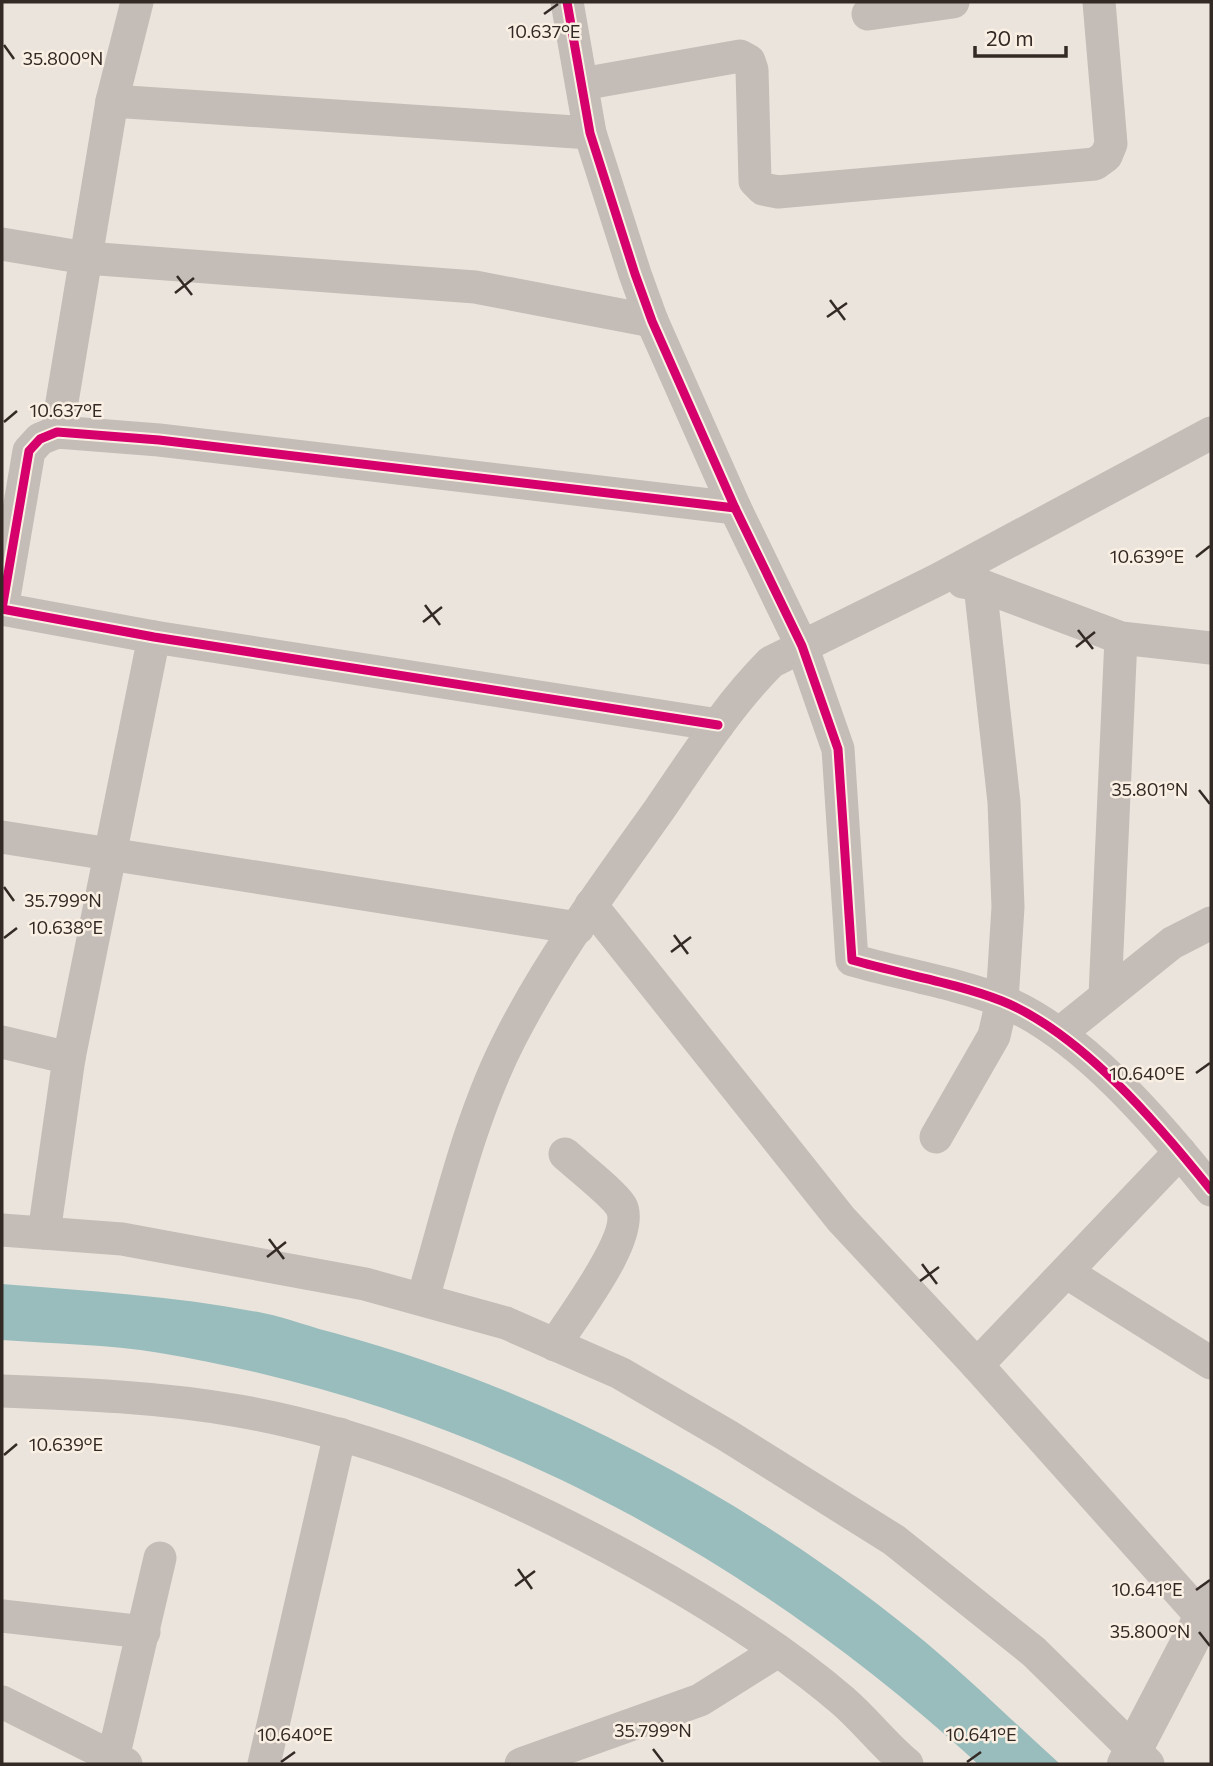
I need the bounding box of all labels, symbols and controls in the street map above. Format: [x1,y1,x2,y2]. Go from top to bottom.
scale bar [975,14,1066,58]
text: 10.637°E [508,20,580,42]
text: 20 m [986,25,1034,50]
text: 35.800°N [23,47,103,69]
text: 10.637°E [30,399,102,421]
text: 10.639°E [1110,545,1184,567]
text: 35.801°N [1112,778,1188,800]
text: 35.799°N [24,889,102,911]
text: 10.638°E [29,916,103,938]
text: 10.640°E [1109,1062,1185,1084]
text: 10.639°E [29,1433,103,1455]
text: 10.641°E [1111,1578,1183,1600]
text: 35.800°N [1110,1620,1190,1642]
text: 35.799°N [614,1719,692,1741]
text: 10.640°E [257,1723,333,1745]
text: 10.641°E [945,1723,1017,1745]

